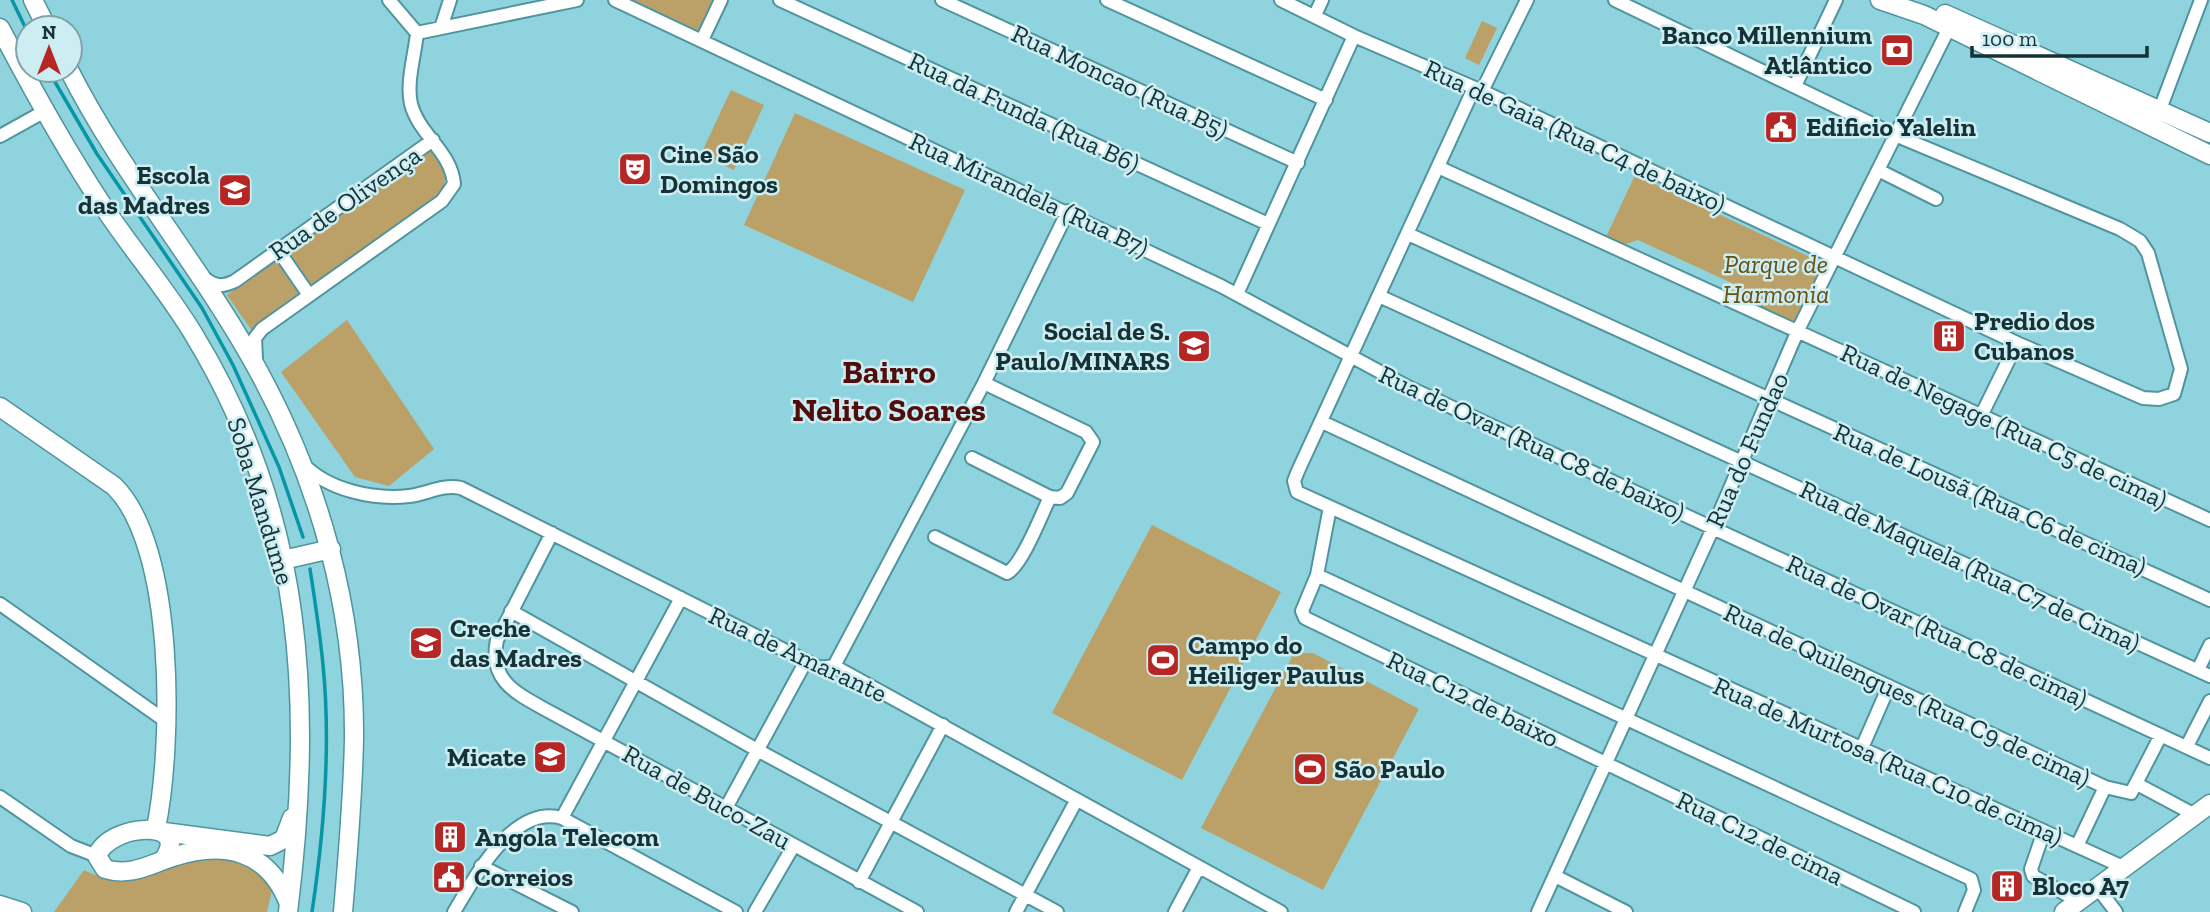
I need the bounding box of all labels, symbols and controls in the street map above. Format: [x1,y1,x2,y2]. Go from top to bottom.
north arrow [14,14,84,84]
scale bar [1972,14,2147,58]
street label: Rua Moncao (Rua B5) [1007,17,1233,145]
place label: Banco Millennium Atlântico [1662,19,1872,81]
text: N [42,21,56,44]
text: 100 m [1982,26,2037,51]
bank icon: Banco Millennium Atlântico [1878,31,1916,69]
street label: Rua da Funda (Rua B6) [903,44,1145,180]
street label: Rua de Gaia (Rua C4 de baixo) [1419,52,1731,220]
public building icon: Edificio Yalelin [1762,108,1800,146]
place label: Edificio Yalelin [1806,111,1977,143]
street label: Rua Mirandela (Rua B7) [904,125,1154,263]
street label: Rua de Olivença [263,138,428,267]
place label: Cine São Domingos [660,138,778,200]
theatre icon: Cine São Domingos [616,150,654,188]
place label: Escola das Madres [78,159,210,221]
school or university icon: Escola das Madres [216,171,254,209]
park label: Parque de Harmonia [1723,248,1829,310]
place label: Predio dos Cubanos [1974,305,2095,367]
place label: Social de S. Paulo/MINARS [995,315,1170,377]
building icon: Predio dos Cubanos [1930,317,1968,355]
school or university icon: Social de S. Paulo/MINARS [1175,327,1213,365]
street label: Rua de Negage (Rua C5 de cima) [1836,336,2172,516]
district label: Bairro Nelito Soares [792,352,986,429]
street label: Rua de Ovar (Rua C8 de baixo) [1374,358,1690,528]
street label: Rua do Fundao [1698,367,1796,533]
street label: Soba Mandume [220,414,302,588]
street label: Rua de Lousã (Rua C6 de cima) [1829,415,2151,583]
street label: Rua de Maquela (Rua C7 de Cima) [1795,473,2145,659]
street label: Rua de Ovar (Rua C8 de cima) [1781,547,2093,715]
street label: Rua de Quilengues (Rua C9 de cima) [1719,596,2095,794]
street label: Rua de Amarante [704,599,892,709]
place label: Creche das Madres [450,612,582,674]
school or university icon: Creche das Madres [407,624,445,662]
place label: Campo do Heiliger Paulus [1188,629,1364,691]
sports icon: Campo do Heiliger Paulus [1144,641,1182,679]
street label: Rua C12 de baixo [1382,644,1564,754]
street label: Rua de Murtosa (Rua C10 de cima) [1708,669,2068,853]
street label: Rua de Buco-Zau [617,737,797,857]
school or university icon: Micate [531,738,569,776]
place label: Micate [447,741,526,773]
sports icon: São Paulo [1291,750,1329,788]
place label: São Paulo [1334,753,1445,785]
street label: Rua C12 de cima [1671,784,1849,892]
building icon: Angola Telecom [431,818,469,856]
place label: Angola Telecom [475,821,659,853]
public building icon: Correios [430,858,468,896]
place label: Correios [474,861,573,893]
building icon: Bloco A7 [1988,867,2026,905]
place label: Bloco A7 [2032,870,2129,902]

